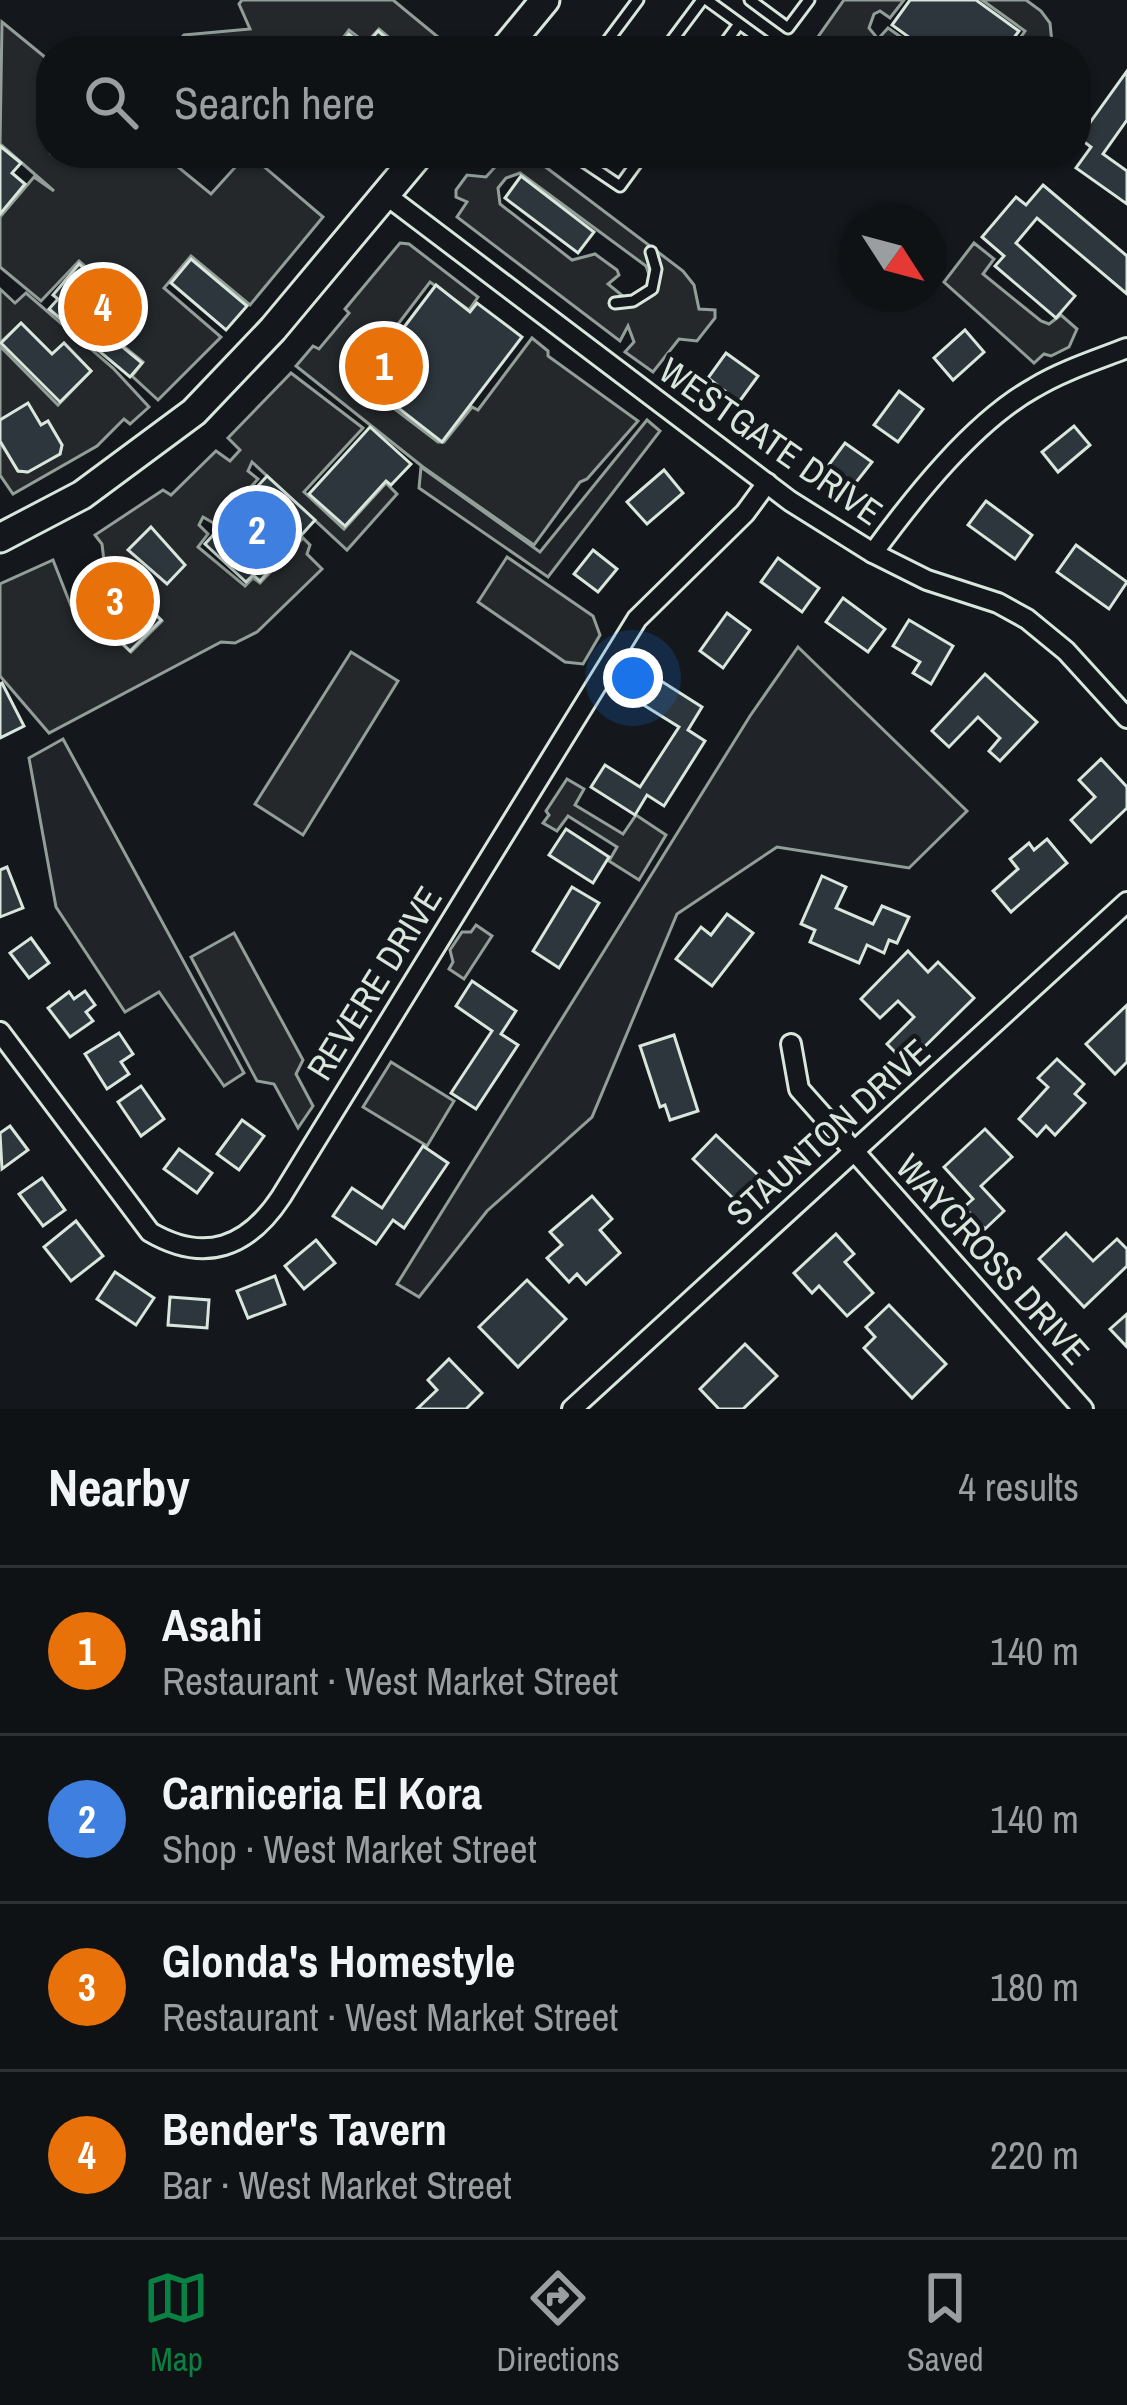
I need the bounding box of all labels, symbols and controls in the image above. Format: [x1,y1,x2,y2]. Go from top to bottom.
search box [36,36,1091,168]
icon: search [78,69,144,135]
text: Search here [174,72,375,133]
north arrow [839,204,947,312]
pin: 4 [64,262,142,352]
pin: 1 [345,321,423,411]
street label: WESTGATE DRIVE [650,346,892,536]
pin: 2 [218,485,296,575]
pin: 3 [76,556,154,646]
your location [603,648,663,708]
street label: REVERE DRIVE [295,877,453,1089]
street label: STAUNTON DRIVE [716,1028,940,1236]
street label: WAYCROSS DRIVE [886,1144,1100,1374]
text: Nearby [48,1453,190,1522]
text: 4 results [958,1461,1079,1513]
text: Asahi [162,1594,263,1655]
text: 1 [78,1625,96,1677]
text: 140 m [990,1625,1079,1677]
text: Restaurant · West Market Street [162,1655,618,1707]
text: Carniceria El Kora [162,1762,482,1823]
text: 2 [78,1793,96,1845]
text: 140 m [990,1793,1079,1845]
text: Shop · West Market Street [162,1823,537,1875]
text: Glonda's Homestyle [162,1930,515,1991]
text: 3 [78,1961,96,2013]
text: 180 m [990,1961,1079,2013]
text: Restaurant · West Market Street [162,1991,618,2043]
text: Bender's Tavern [162,2098,447,2159]
text: 4 [78,2129,96,2181]
text: 220 m [990,2129,1079,2181]
text: Bar · West Market Street [162,2159,512,2211]
tab: Map [143,2265,209,2381]
tab: Directions [496,2265,620,2381]
tab: Saved [907,2265,983,2381]

